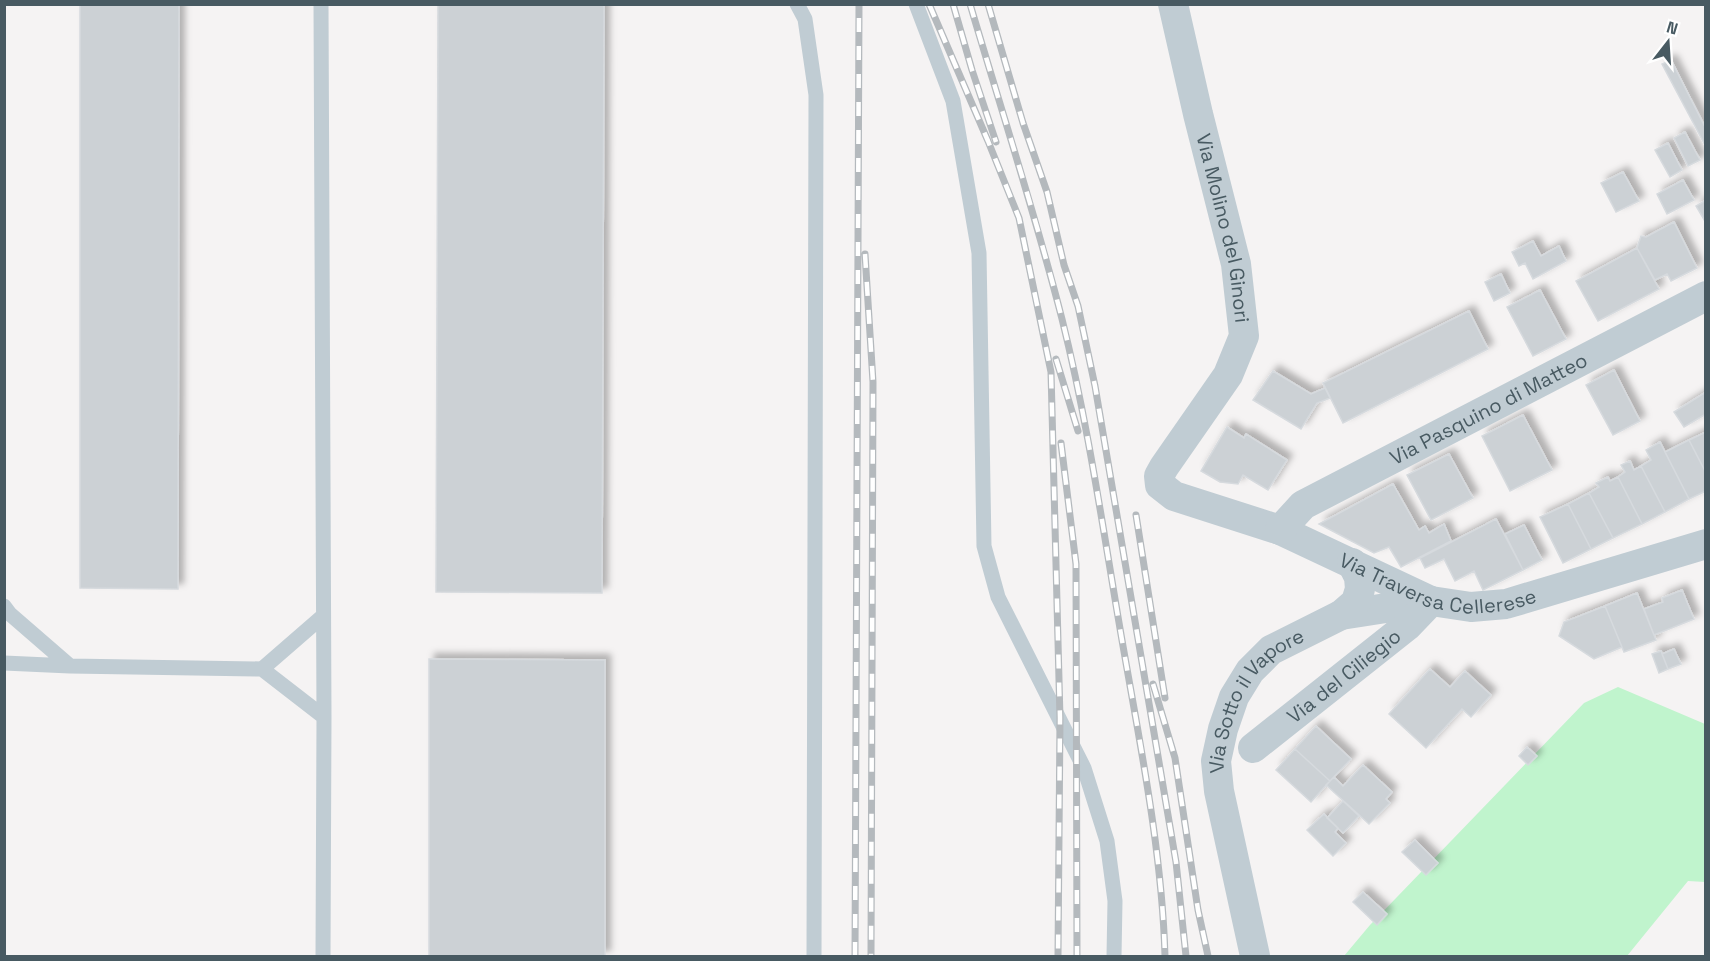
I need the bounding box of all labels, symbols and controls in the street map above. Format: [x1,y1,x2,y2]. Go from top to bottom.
north arrow [1638,12,1698,72]
text: N [1664,17,1680,40]
street label: Via Molino del Ginori [1190,131,1255,324]
street label: Via Pasquino di Matteo [1385,347,1592,471]
street label: Via Traversa Cellerese [1335,547,1539,620]
street label: Via Sotto il Vapore [1203,623,1308,774]
street label: Via del Ciliegio [1282,623,1406,729]

